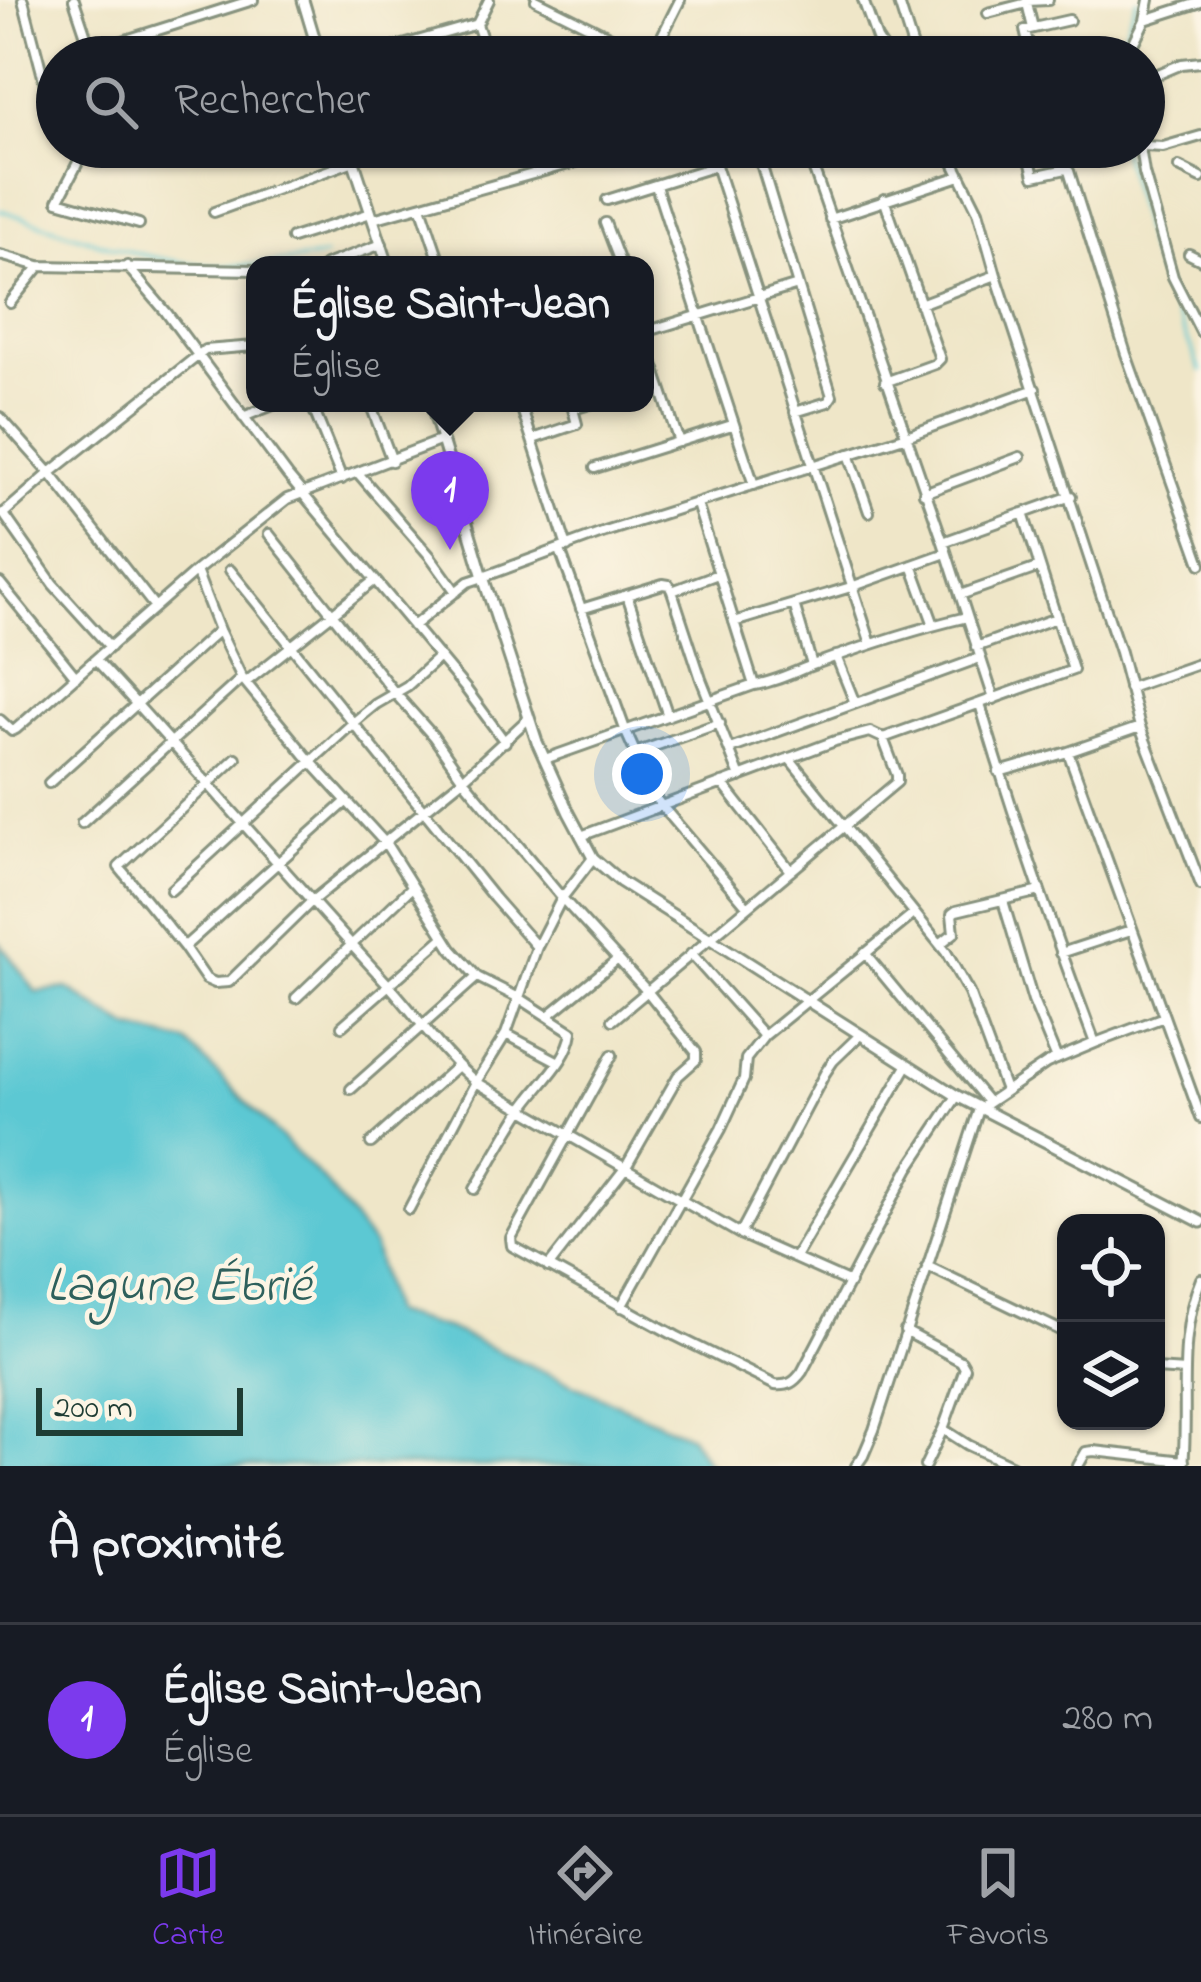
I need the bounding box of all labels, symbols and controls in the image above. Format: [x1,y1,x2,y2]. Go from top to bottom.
search box [36,36,1165,168]
icon: search [78,69,144,135]
text: Rechercher [174,69,370,135]
popup [246,256,654,412]
text: Église Saint-Jean [290,273,610,339]
text: Église [290,339,381,396]
pin: 1 [411,451,489,550]
your location [612,744,672,804]
map controls [1057,1214,1165,1430]
button: locate [1057,1214,1165,1322]
water label: Lagune Ébrié [47,1250,314,1325]
button: layers [1057,1322,1165,1430]
scale bar [36,1382,243,1435]
text: 200 m [54,1385,133,1433]
text: À proximité [48,1507,283,1582]
text: Église Saint-Jean [162,1658,482,1724]
text: 1 [81,1691,93,1748]
text: 280 m [1062,1691,1153,1748]
text: Église [162,1724,253,1781]
tab: Carte [152,1840,224,1960]
tab: Itinéraire [528,1840,643,1960]
tab: Favoris [947,1840,1049,1960]

